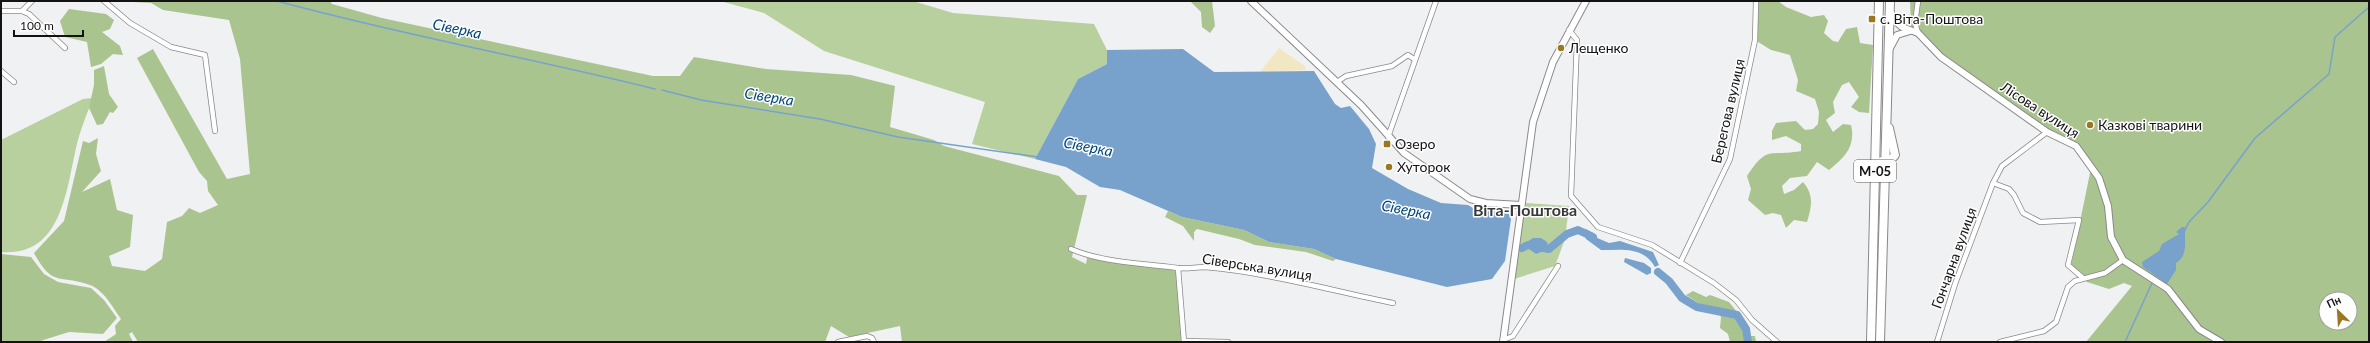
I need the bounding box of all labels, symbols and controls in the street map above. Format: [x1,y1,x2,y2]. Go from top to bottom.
place label: с. Віта-Поштова [1880,10,1983,27]
scale bar [14,12,83,38]
water label: Сіверка [431,14,484,42]
marker: с. Віта-Поштова [1867,14,1877,24]
text: 100 m [20,18,54,33]
place label: Лещенко [1568,39,1629,56]
marker: Лещенко [1556,43,1566,53]
street label: Берегова вулиця [1707,57,1748,165]
street label: Лісова вулиця [1997,77,2083,141]
water label: Сіверка [743,83,795,109]
place label: Казкові тварини [2098,116,2202,133]
marker: Казкові тварини [2085,120,2095,130]
water label: Сіверка [1062,132,1115,160]
place label: Озеро [1395,135,1436,152]
marker: Озеро [1382,139,1392,149]
place label: Хуторок [1397,158,1451,175]
road number: М-05 [1854,160,1896,182]
marker: Хуторок [1384,162,1394,172]
water label: Сіверка [1380,195,1433,223]
district label: Віта-Поштова [1473,200,1577,219]
street label: Гончарна вулиця [1927,205,1980,311]
street label: Сіверська вулиця [1201,249,1313,284]
north arrow [2318,291,2358,331]
text: Пн [2324,293,2343,310]

